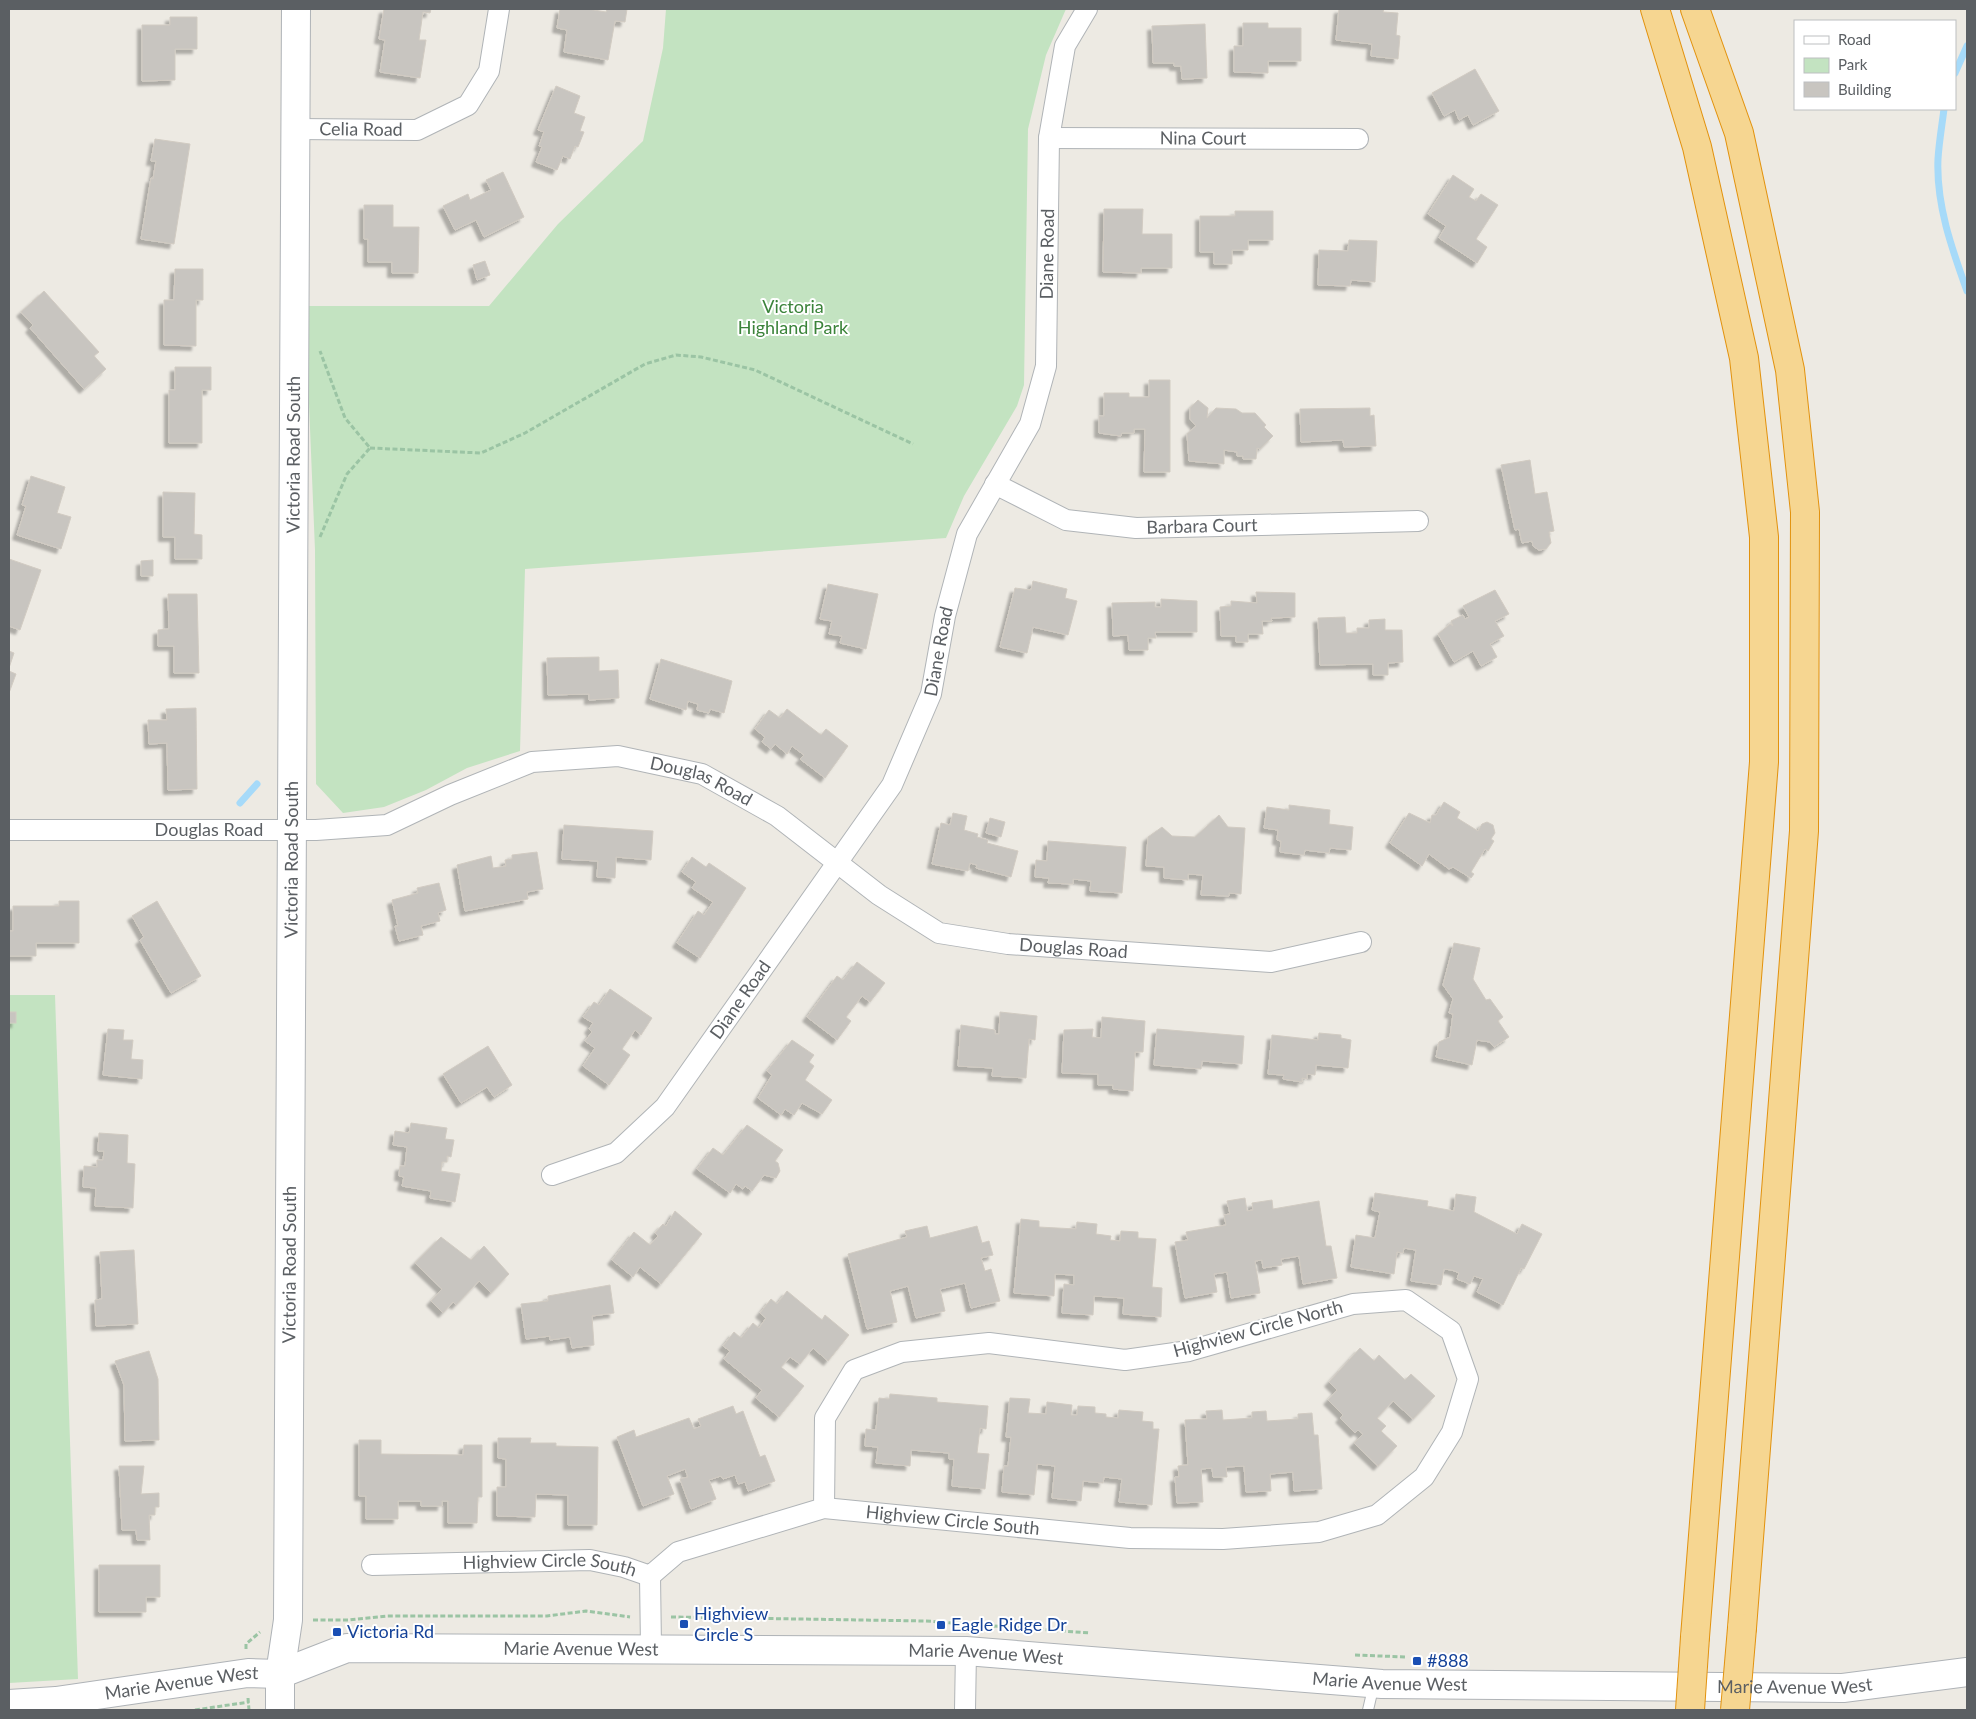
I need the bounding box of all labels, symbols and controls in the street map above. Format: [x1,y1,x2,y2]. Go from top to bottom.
legend [1794,20,1956,110]
text: Road [1838,30,1871,48]
text: Park [1838,55,1868,73]
text: Building [1838,80,1891,98]
street label: Celia Road [319,117,403,140]
street label: Nina Court [1160,126,1247,149]
street label: Diane Road [1035,208,1058,300]
park label: Victoria Highland Park [738,295,849,338]
street label: Victoria Road South [281,376,304,533]
street label: Barbara Court [1146,513,1258,538]
street label: Diane Road [919,604,957,698]
street label: Douglas Road [648,751,757,810]
street label: Victoria Road South [279,781,302,938]
street label: Douglas Road [155,818,263,840]
street label: Douglas Road [1019,933,1129,962]
street label: Diane Road [705,956,775,1043]
street label: Victoria Road South [277,1186,300,1343]
street label: Highview Circle North [1170,1295,1345,1361]
street label: Highview Circle South [865,1500,1041,1539]
street label: Highview Circle South [462,1548,640,1581]
place label: Highview Circle S [694,1602,768,1645]
place label: Eagle Ridge Dr [951,1613,1067,1635]
marker: Highview Circle S [678,1618,690,1630]
marker: Eagle Ridge Dr [935,1619,947,1631]
place label: Victoria Rd [347,1620,434,1642]
marker: Victoria Rd [331,1626,343,1638]
street label: Marie Avenue West [503,1637,659,1660]
street label: Marie Avenue West [908,1639,1065,1669]
place label: #888 [1427,1649,1469,1671]
marker: #888 [1411,1655,1423,1667]
street label: Marie Avenue West [103,1661,259,1704]
street label: Marie Avenue West [1311,1667,1468,1695]
street label: Marie Avenue West [1717,1672,1874,1698]

